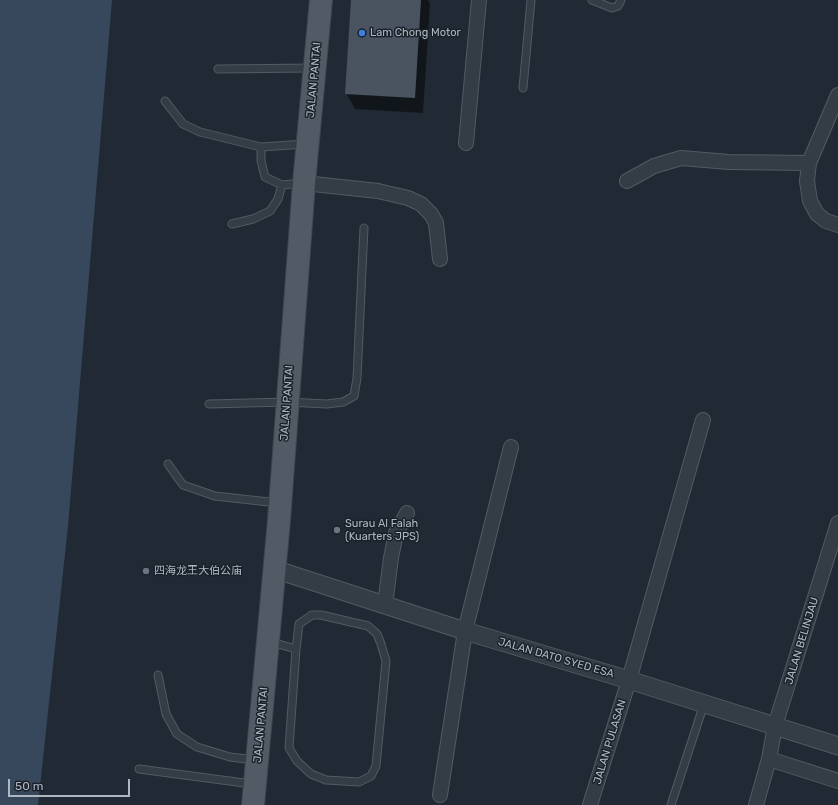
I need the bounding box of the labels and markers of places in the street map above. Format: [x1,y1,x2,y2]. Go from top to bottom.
place label: Lam Chong Motor [370,26,461,40]
marker: Lam Chong Motor [357,28,367,38]
place label: Surau Al Falah (Kuarters JPS) [345,517,419,543]
marker: Surau Al Falah (Kuarters JPS) [332,525,342,535]
place label: 四海龙王大伯公庙 [154,564,242,578]
marker: 四海龙王大伯公庙 [141,566,151,576]

